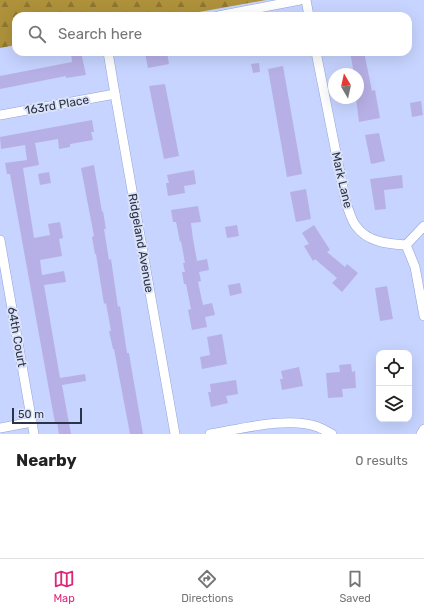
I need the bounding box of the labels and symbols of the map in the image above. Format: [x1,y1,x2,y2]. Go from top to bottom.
north arrow [328,68,364,104]
street label: 163rd Place [24,92,90,118]
street label: Mark Lane [329,151,355,210]
street label: Ridgeland Avenue [125,192,157,294]
street label: 64th Court [5,306,29,369]
scale bar [12,406,82,425]

